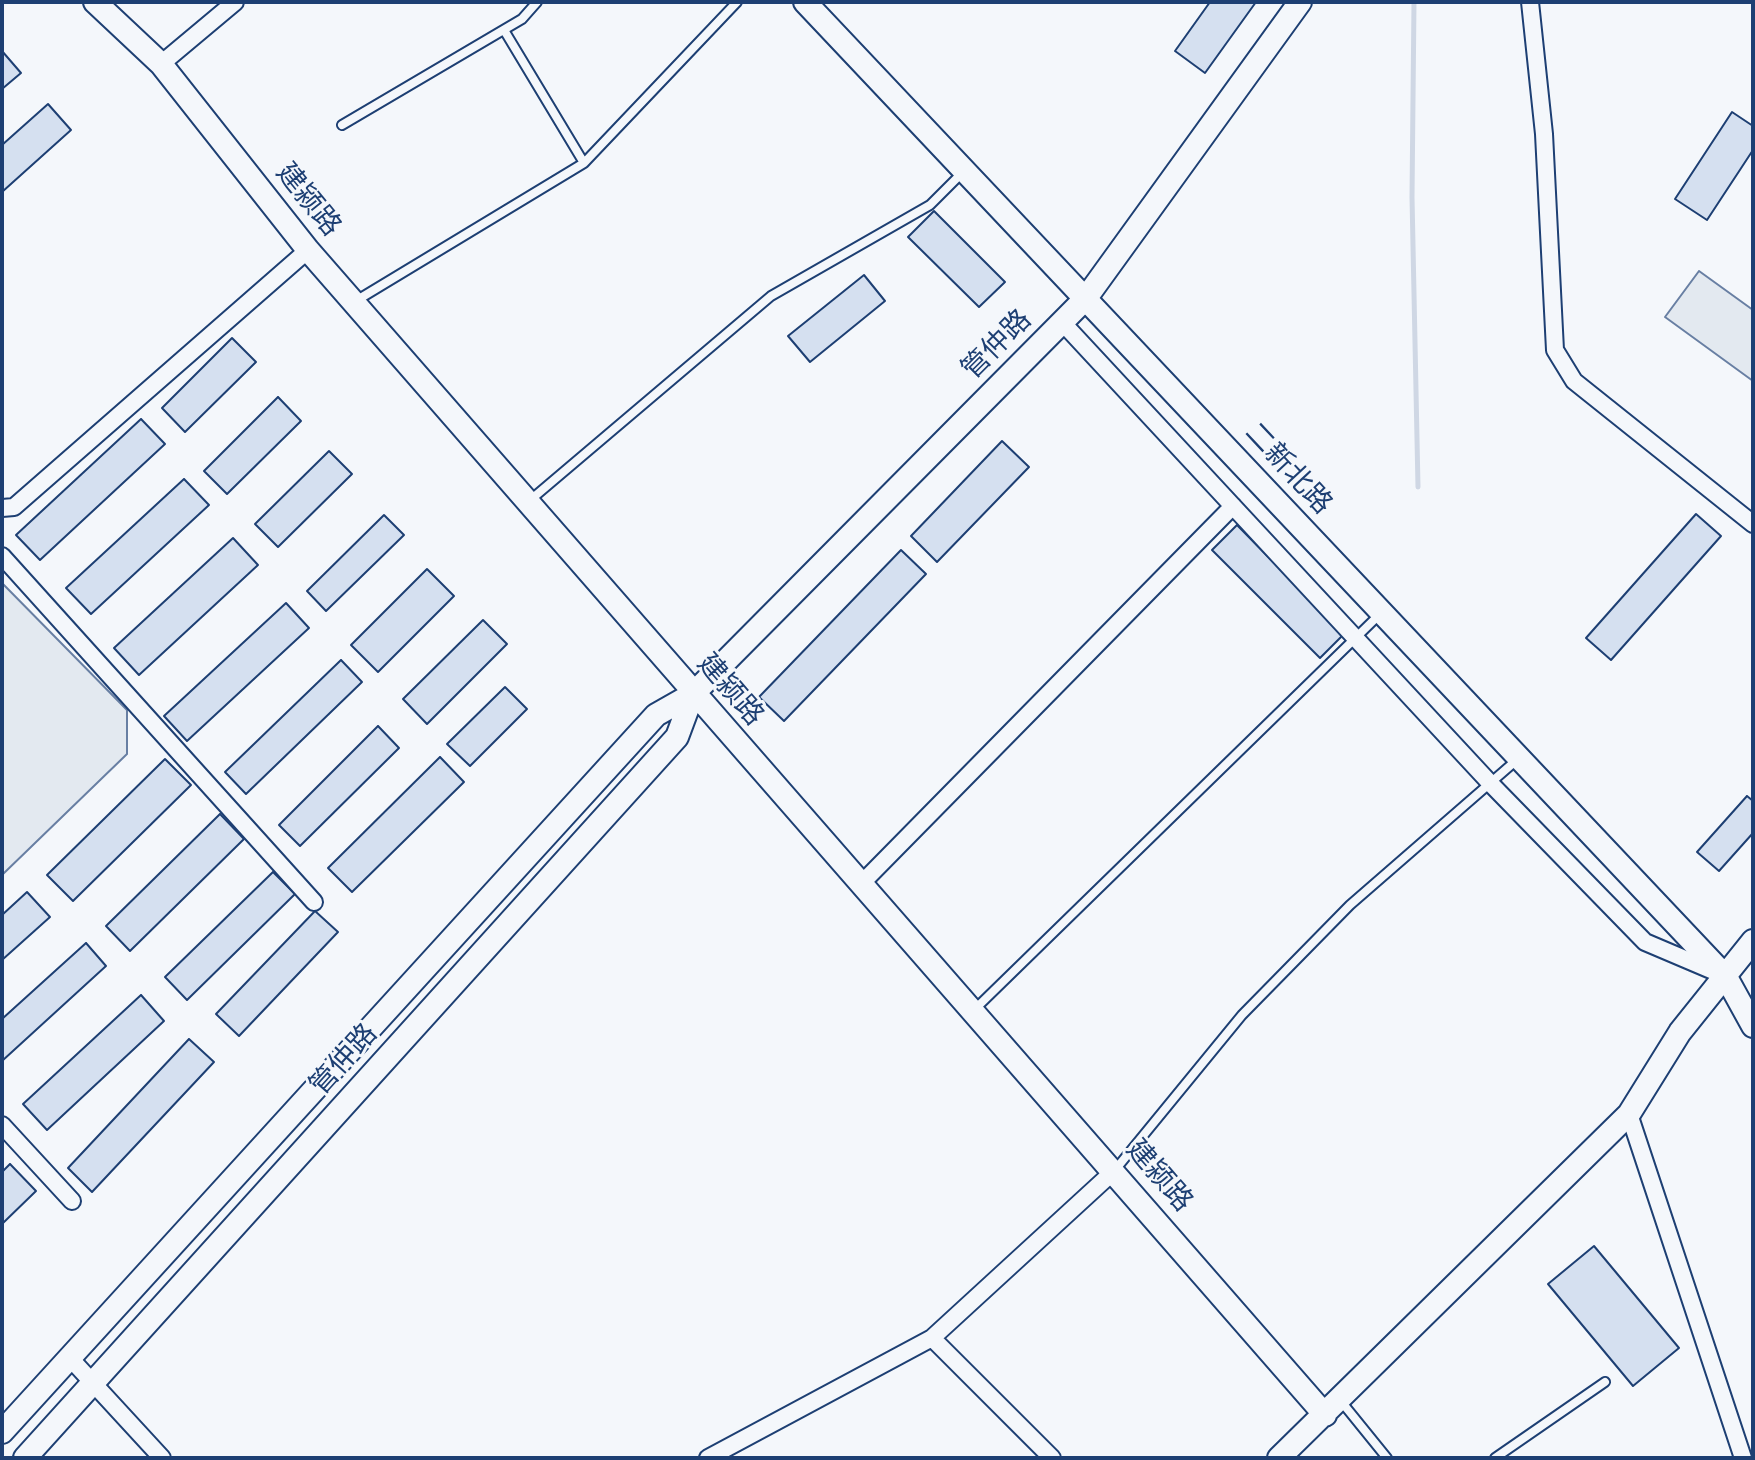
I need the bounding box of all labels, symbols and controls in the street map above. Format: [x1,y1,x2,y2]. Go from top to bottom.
street label: 建颍路 [269,157,347,243]
street label: 管仲路 [955,303,1039,387]
street label: 二新北路 [1238,417,1338,521]
street label: 建颍路 [690,647,770,733]
street label: 管仲路 [303,1018,385,1102]
street label: 建颍路 [1119,1133,1199,1219]

